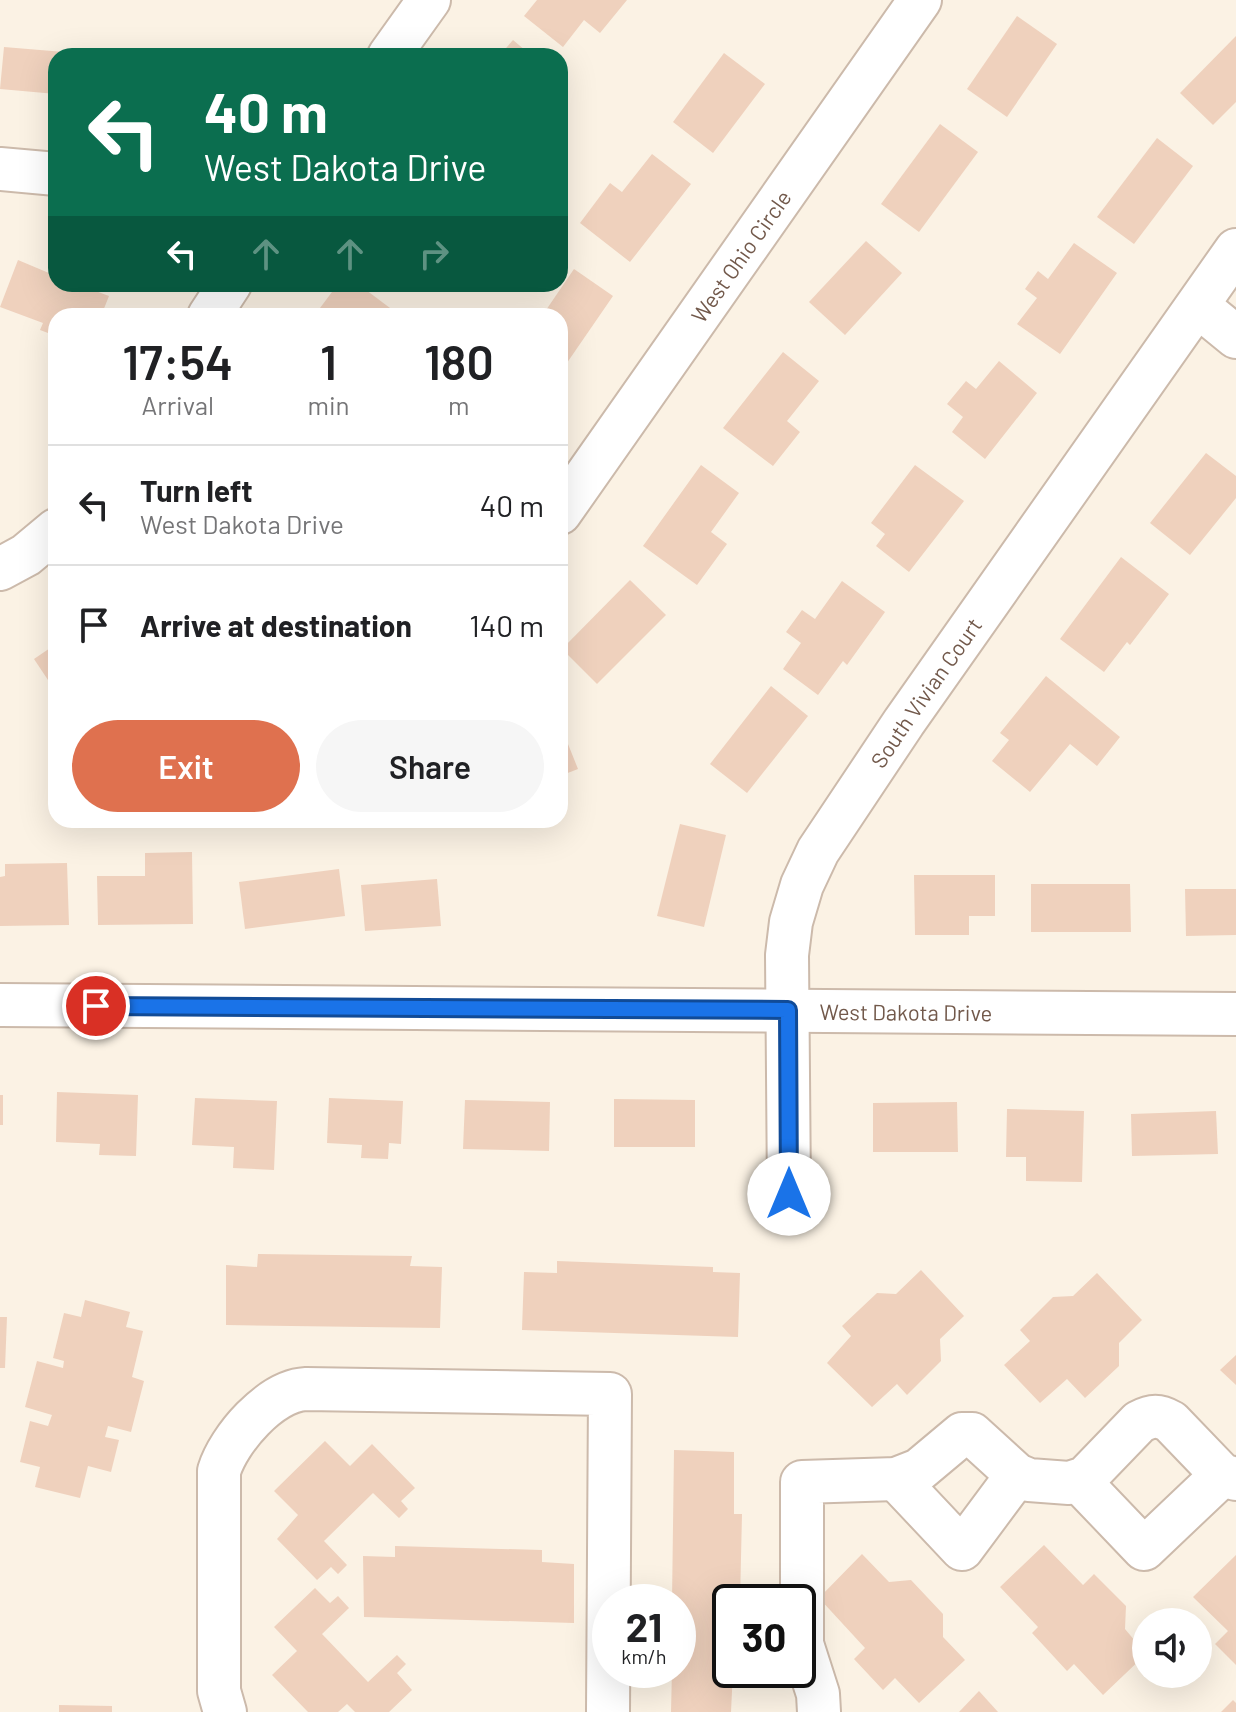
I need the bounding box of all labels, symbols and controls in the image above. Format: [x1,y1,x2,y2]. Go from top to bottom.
text: 40 m [204,77,328,144]
icon: left [72,80,176,184]
text: West Dakota Drive [204,145,486,188]
street label: West Ohio Circle [685,185,796,327]
icon: left [160,232,204,276]
icon: ahead [244,232,288,276]
icon: ahead [328,232,372,276]
icon: right [412,232,456,276]
text: 17:54 [122,332,233,390]
text: 1 [320,332,337,390]
text: 180 [424,332,494,390]
text: Arrival [141,389,214,420]
text: min [307,389,350,420]
text: m [448,389,470,420]
text: Turn left [140,472,253,508]
icon: left [72,483,116,527]
text: 40 m [480,487,544,523]
text: West Dakota Drive [140,508,344,539]
icon: arrive [72,603,116,647]
text: Arrive at destination [140,607,412,643]
text: 140 m [469,607,544,643]
street label: South Vivian Court [864,612,986,772]
button: Exit [72,720,300,812]
button: Share [316,720,544,812]
pin [62,972,130,1040]
icon: arrive [74,984,118,1028]
street label: West Dakota Drive [820,998,992,1025]
position arrow [747,1152,831,1236]
speed limit sign: 30 [712,1584,816,1688]
text: 21 [626,1602,662,1650]
map controls [1132,1608,1212,1688]
button: sound [1132,1608,1212,1688]
text: km/h [621,1644,667,1668]

